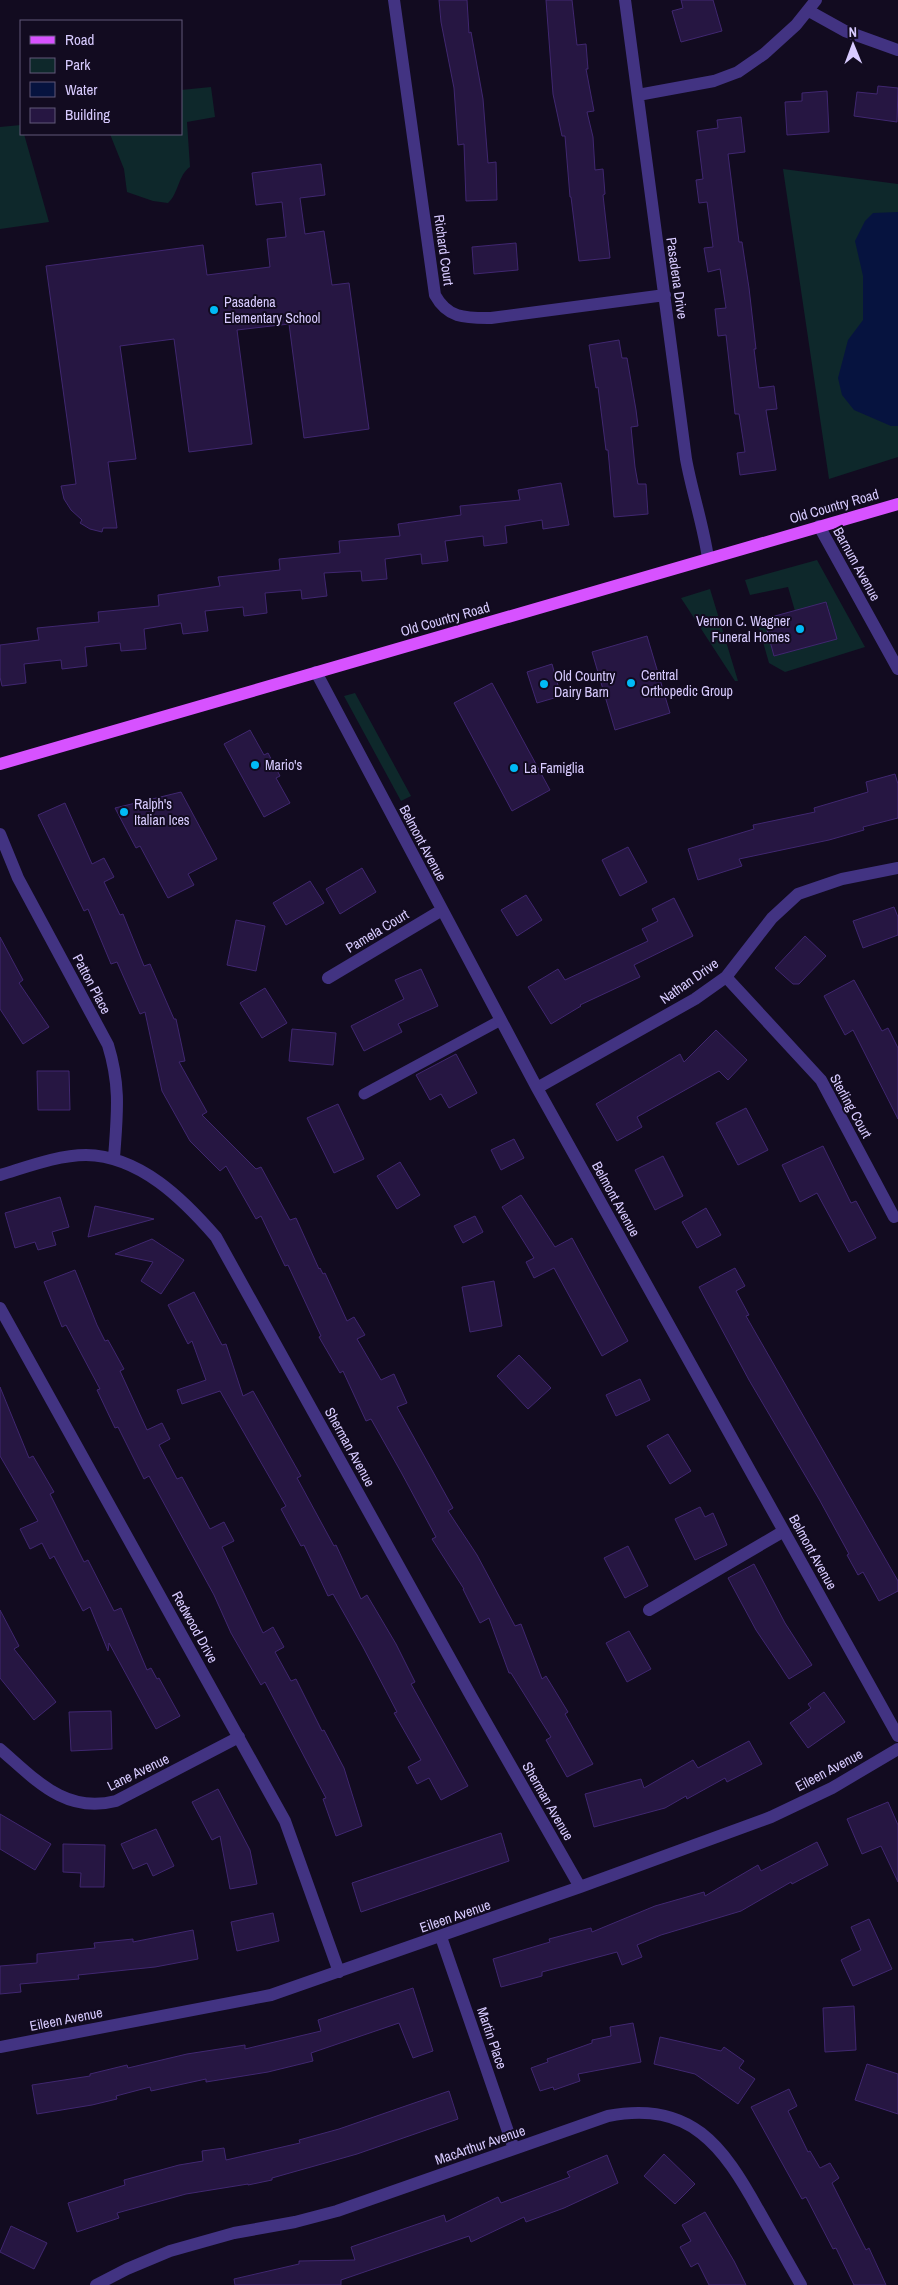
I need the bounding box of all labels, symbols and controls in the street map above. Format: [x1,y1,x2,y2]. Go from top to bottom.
legend [20,20,182,135]
north arrow [828,20,878,70]
text: N [848,23,857,41]
text: Road [65,29,94,50]
text: Park [65,54,91,75]
text: Water [65,79,97,100]
text: Building [65,104,110,125]
street label: Richard Court [430,213,458,287]
street label: Pasadena Drive [662,236,692,320]
place label: Pasadena Elementary School [224,293,320,327]
marker: Pasadena Elementary School [208,304,220,316]
street label: Old Country Road [787,485,881,527]
street label: Barnum Avenue [829,524,885,604]
street label: Old Country Road [398,598,492,640]
place label: Vernon C. Wagner Funeral Homes [696,612,790,646]
marker: Vernon C. Wagner Funeral Homes [794,623,806,635]
place label: Central Orthopedic Group [641,666,733,700]
place label: Old Country Dairy Barn [554,667,616,701]
marker: Central Orthopedic Group [625,677,637,689]
marker: Old Country Dairy Barn [538,678,550,690]
place label: Mario's [265,756,303,774]
marker: Mario's [249,759,261,771]
place label: La Famiglia [524,759,585,777]
marker: La Famiglia [508,762,520,774]
place label: Ralph's Italian Ices [134,795,190,829]
street label: Belmont Avenue [395,802,451,884]
marker: Ralph's Italian Ices [118,806,130,818]
street label: Pamela Court [342,905,412,957]
street label: Patton Place [69,951,115,1017]
street label: Nathan Drive [656,954,722,1008]
street label: Sterling Court [826,1071,876,1141]
street label: Belmont Avenue [588,1158,644,1240]
street label: Sherman Avenue [321,1404,379,1490]
street label: Belmont Avenue [785,1511,841,1593]
street label: Redwood Drive [168,1588,222,1666]
street label: Eileen Avenue [792,1745,866,1795]
street label: Lane Avenue [104,1749,172,1795]
street label: Sherman Avenue [518,1758,578,1844]
street label: Eileen Avenue [417,1895,493,1937]
street label: Eileen Avenue [28,2003,104,2035]
street label: Martin Place [473,2005,511,2071]
street label: MacArthur Avenue [433,2121,527,2169]

